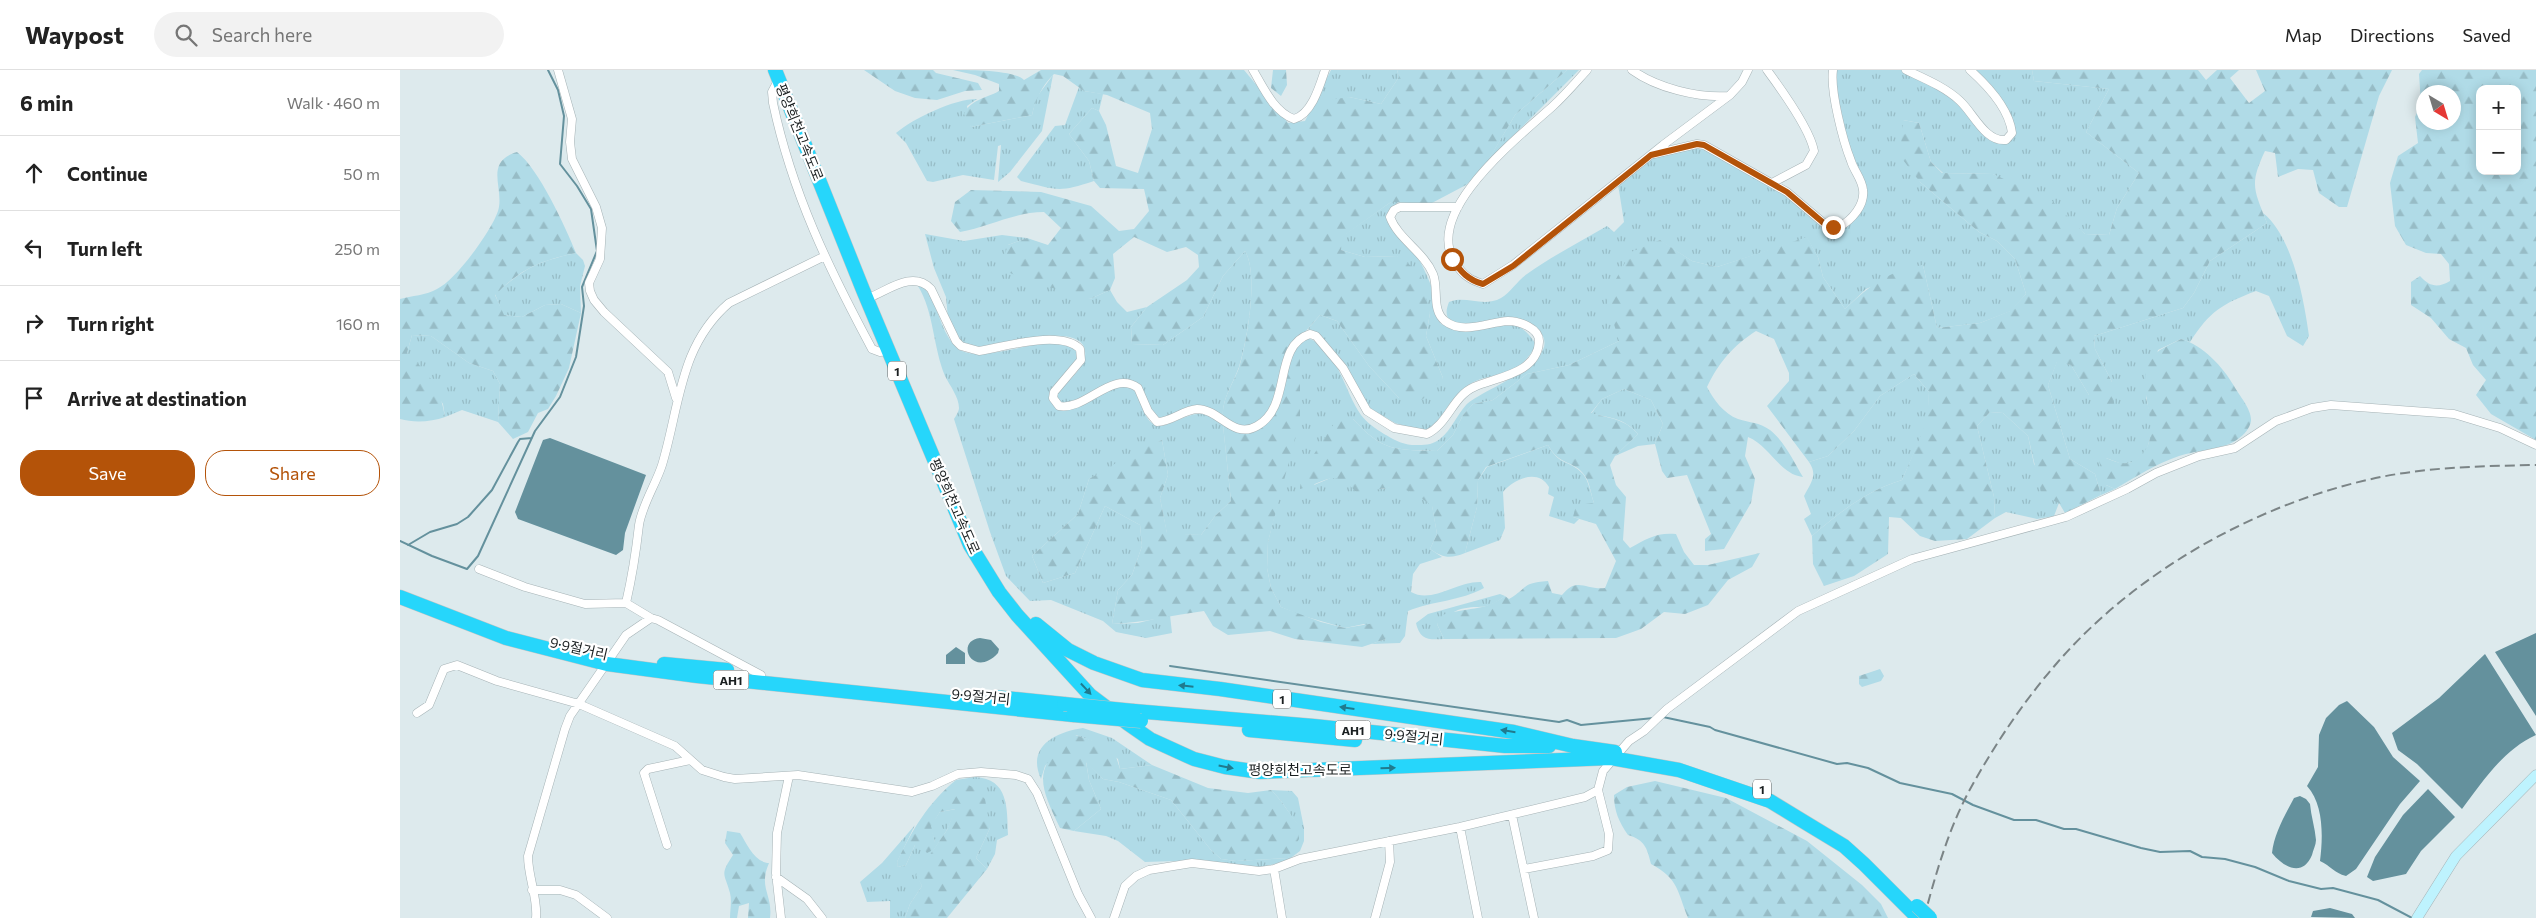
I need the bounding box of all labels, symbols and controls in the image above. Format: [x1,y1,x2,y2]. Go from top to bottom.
search box [154,12,504,57]
text: Waypost [25,20,124,49]
icon: search [172,21,200,49]
text: Search here [212,23,312,46]
text: Map [2285,24,2322,46]
text: Directions [2350,24,2434,46]
text: Saved [2462,24,2511,46]
street label: 평양희천고속도로 [773,81,827,183]
north arrow [2416,85,2461,130]
map controls [2476,85,2521,175]
button: + [2476,85,2521,130]
text: 6 min [20,90,73,115]
text: Walk · 460 m [287,93,380,112]
button: − [2476,130,2521,175]
icon: ahead [20,159,48,187]
text: Continue [67,162,147,185]
text: 50 m [343,164,380,183]
route end [1822,216,1845,239]
icon: left [20,234,48,262]
text: Turn left [67,237,142,260]
text: 250 m [334,239,380,258]
route start [1441,248,1464,271]
icon: right [20,309,48,337]
text: Turn right [67,312,154,335]
text: 160 m [336,314,380,333]
road number: 1 [888,362,906,380]
icon: arrive [20,384,48,412]
text: Arrive at destination [67,387,247,410]
button: Save [20,450,195,496]
button: Share [205,450,380,496]
street label: 평양희천고속도로 [926,455,984,557]
street label: 9·9절거리 [548,633,610,663]
road number: AH1 [714,670,748,690]
one-way arrow [1178,682,1194,690]
one-way arrow [1080,683,1092,695]
street label: 9·9절거리 [951,684,1011,708]
road number: 1 [1273,690,1291,708]
one-way arrow [1339,704,1355,712]
road number: AH1 [1336,720,1370,740]
street label: 9·9절거리 [1384,724,1444,748]
one-way arrow [1500,727,1516,735]
street label: 평양희천고속도로 [1248,761,1352,778]
one-way arrow [1218,763,1234,771]
one-way arrow [1380,764,1396,772]
road number: 1 [1753,780,1771,799]

